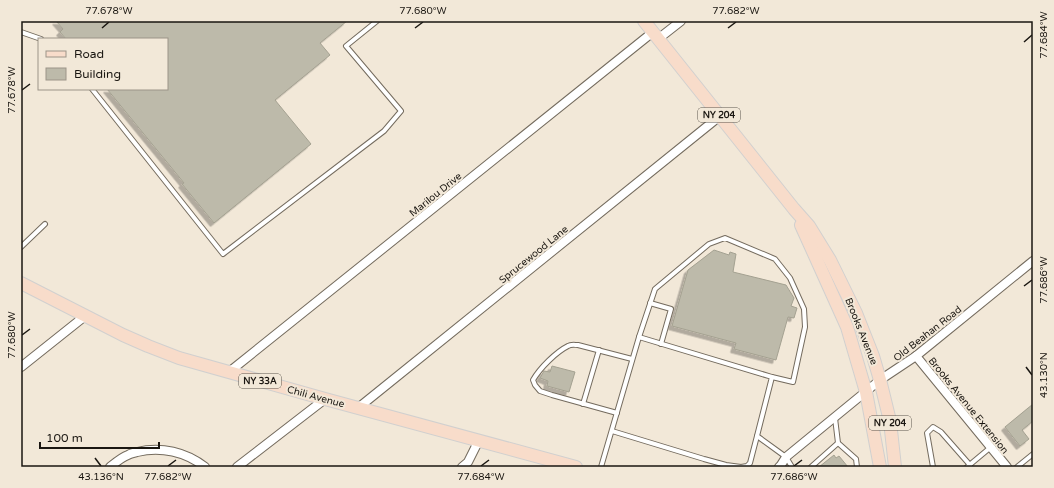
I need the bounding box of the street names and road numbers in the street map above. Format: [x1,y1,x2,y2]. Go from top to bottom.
road number: NY 204 [698,108,740,122]
street label: Marilou Drive [407,170,464,219]
street label: Sprucewood Lane [497,223,571,286]
street label: Brooks Avenue [842,296,880,367]
street label: Old Beahan Road [891,303,964,364]
street label: Brooks Avenue Extension [926,355,1011,456]
road number: NY 33A [239,374,281,388]
street label: Chili Avenue [286,384,346,410]
road number: NY 204 [869,416,911,430]

